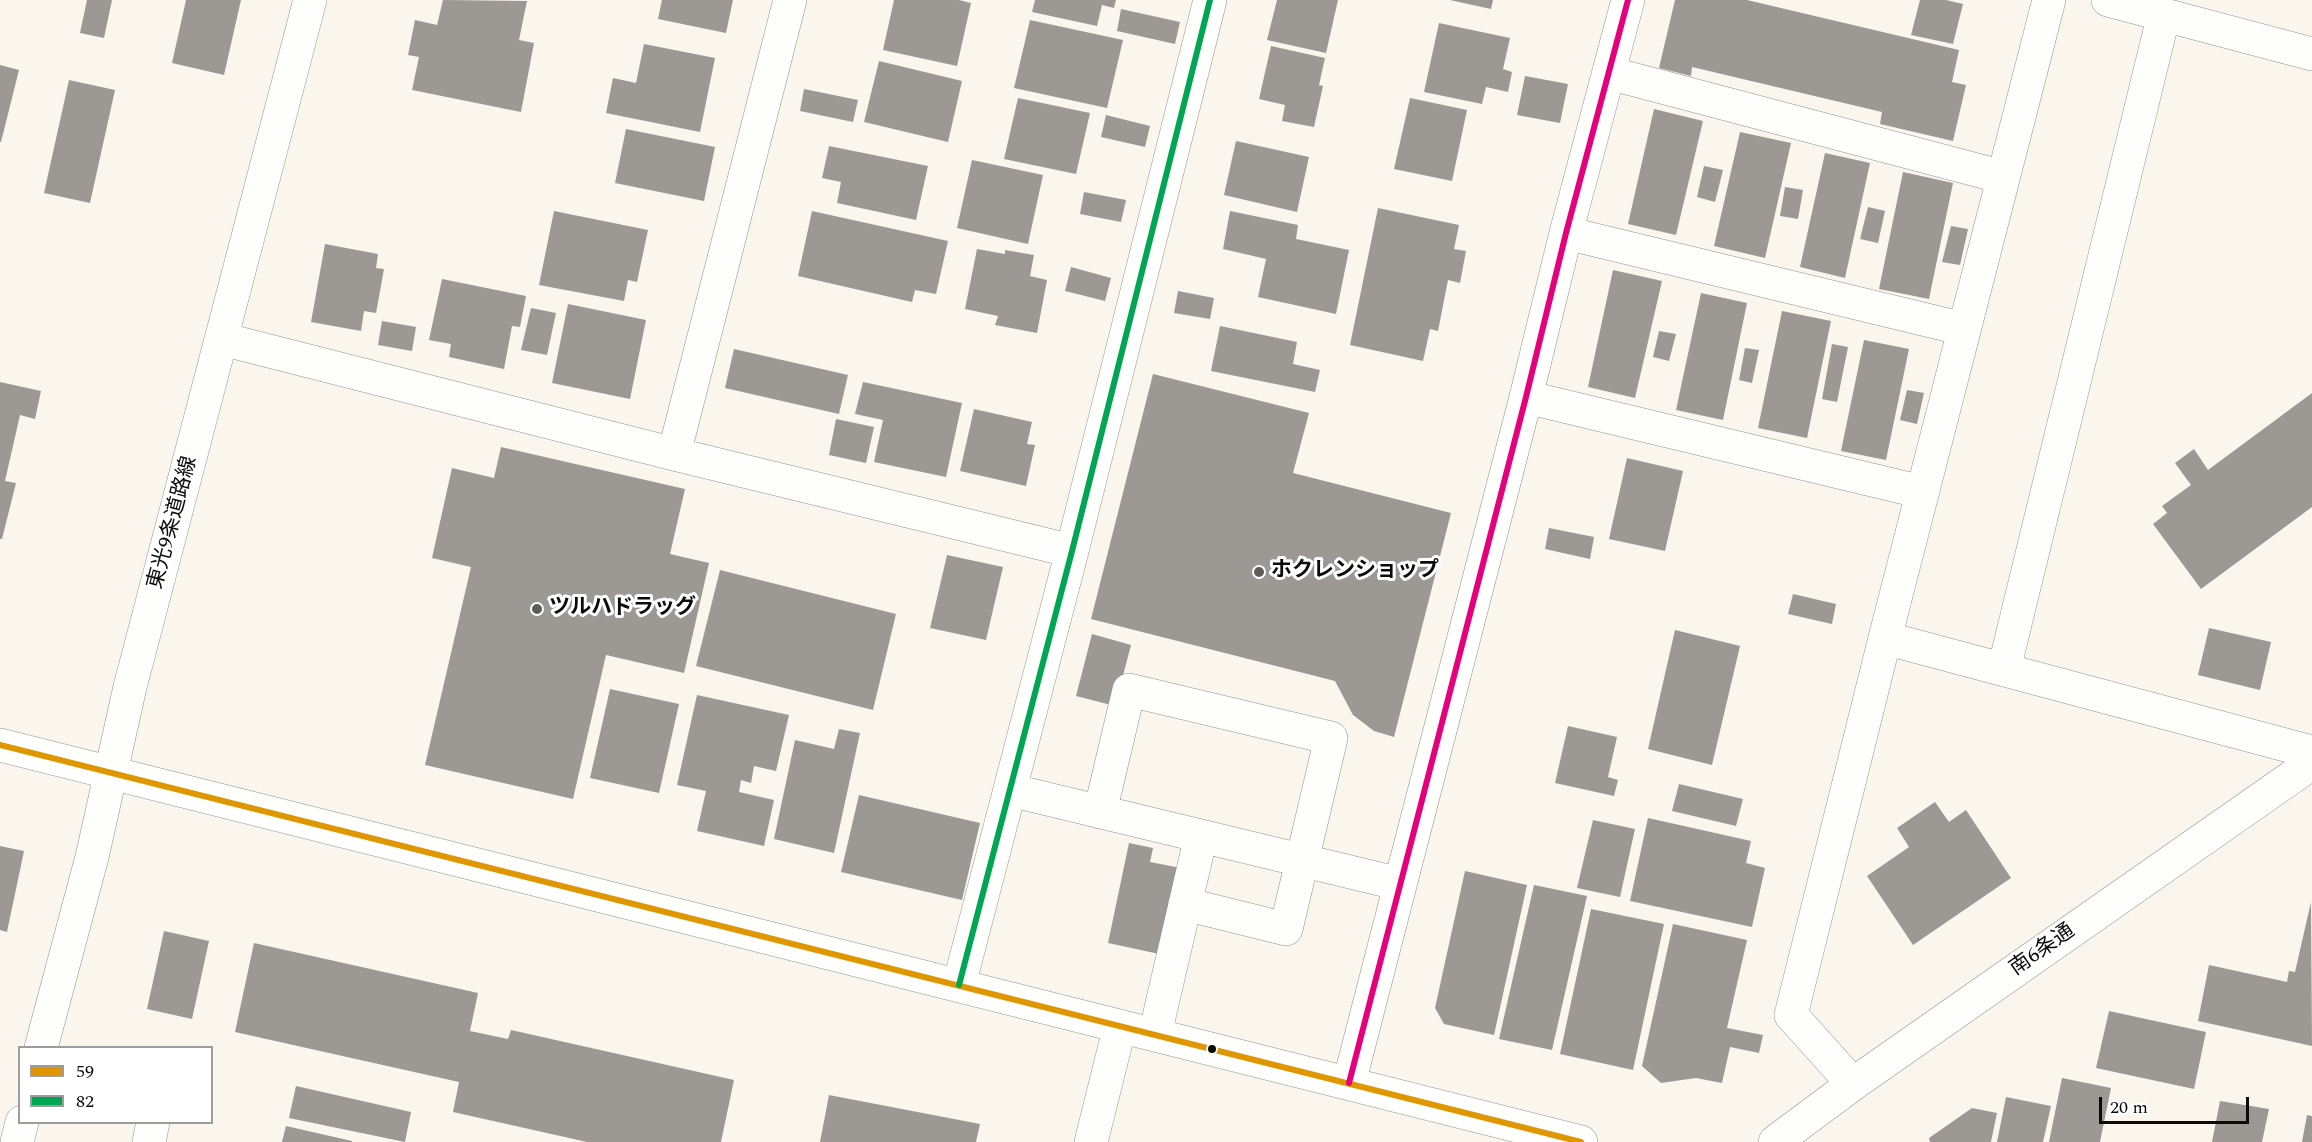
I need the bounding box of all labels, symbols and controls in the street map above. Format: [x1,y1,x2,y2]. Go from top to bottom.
street label: 東光9条道路線 [144,454,204,592]
place label: ホクレンショップ [1271,559,1439,585]
marker: ホクレンショップ [1252,565,1266,579]
place label: ツルハドラッグ [549,596,696,622]
marker: ツルハドラッグ [530,602,544,616]
street label: 南6条通 [2006,920,2080,982]
unlabelled marker [1206,1043,1218,1055]
legend [18,1046,213,1124]
text: 59 [76,1058,94,1085]
scale bar [2102,1085,2252,1123]
text: 82 [76,1088,94,1115]
text: 20 m [2110,1094,2148,1121]

